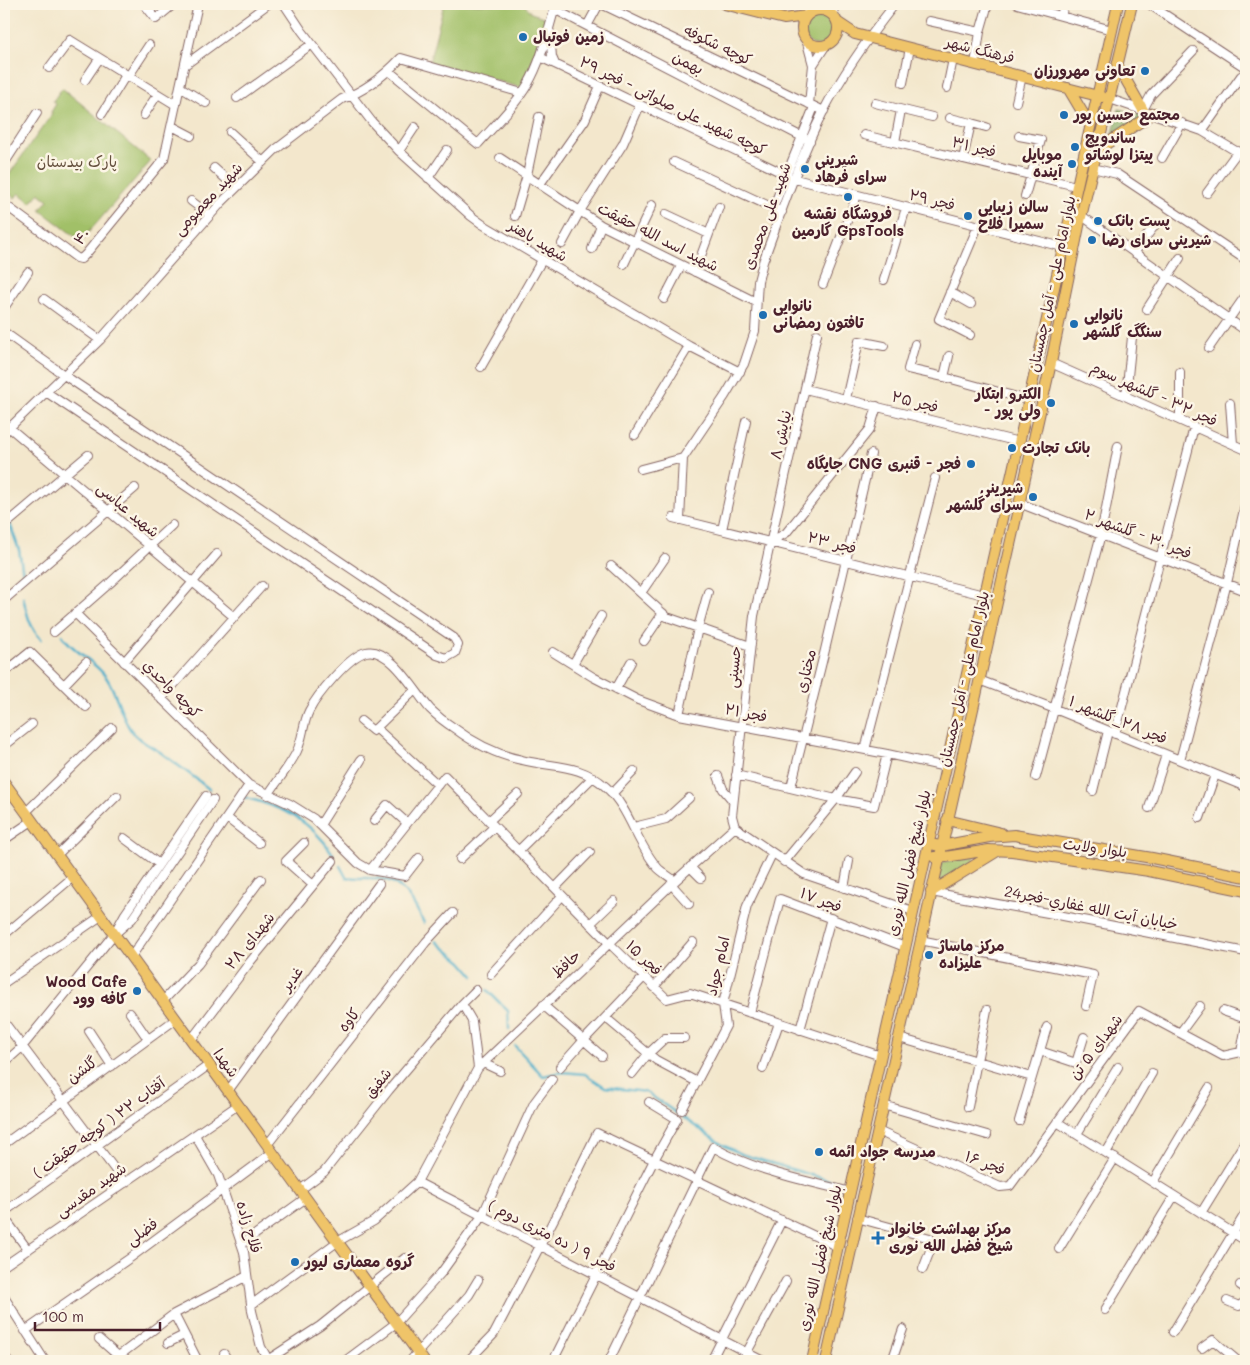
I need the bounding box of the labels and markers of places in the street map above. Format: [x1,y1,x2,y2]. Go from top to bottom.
place label: زمین فوتبال [533,26,604,47]
marker: زمین فوتبال [517,31,529,43]
place label: تعاونی مهرورزان [1034,60,1136,81]
marker: تعاونی مهرورزان [1139,65,1151,77]
place label: مجتمع حسین پور [1072,104,1180,126]
marker: مجتمع حسین پور [1058,109,1070,121]
place label: ساندویچ پیتزا لوشاتو [1084,127,1154,165]
marker: ساندویچ پیتزا لوشاتو [1069,141,1081,153]
place label: موبایل آینده [1022,144,1063,181]
place label: شیرینی سرای فرهاد [815,149,887,186]
marker: موبایل آینده [1066,158,1078,170]
marker: شیرینی سرای فرهاد [799,163,811,175]
marker: فروشگاه نقشه گارمین GpsTools [842,191,854,203]
place label: سالن زیبایی سمیرا فلاح [978,196,1049,233]
place label: فروشگاه نقشه گارمین GpsTools [792,203,904,240]
marker: سالن زیبایی سمیرا فلاح [962,210,974,222]
place label: پست بانک [1108,210,1170,230]
marker: پست بانک [1092,215,1104,227]
place label: شیرینی سرای رضا [1102,229,1211,250]
marker: شیرینی سرای رضا [1086,234,1098,246]
place label: نانوایی تافتون رمضانی [773,295,864,333]
place label: نانوایی سنگگ گلشهر [1082,304,1162,341]
marker: نانوایی تافتون رمضانی [757,309,769,321]
marker: نانوایی سنگگ گلشهر [1068,318,1080,330]
place label: الکترو ابتکار - ولی پور [973,383,1041,421]
marker: الکترو ابتکار - ولی پور [1045,397,1057,409]
place label: بانک تجارت [1022,437,1090,457]
marker: بانک تجارت [1006,442,1018,454]
place label: جایگاه CNG فجر - قنبری [807,453,961,473]
marker: جایگاه CNG فجر - قنبری [965,458,977,470]
place label: شیرینی سرای گلشهر [945,477,1023,514]
marker: شیرینی سرای گلشهر [1027,491,1039,503]
place label: مرکز ماساژ علیزاده [937,935,1005,972]
marker: مرکز ماساژ علیزاده [923,949,935,961]
place label: Wood Cafe کافه وود [45,971,127,1008]
marker: Wood Cafe کافه وود [131,985,143,997]
place label: مدرسه جواد ائمه [829,1141,936,1162]
marker: مدرسه جواد ائمه [813,1146,825,1158]
place label: مرکز بهداشت خانوار شیخ فضل الله نوری [887,1218,1013,1256]
marker: مرکز بهداشت خانوار شیخ فضل الله نوری [871,1231,885,1245]
place label: گروه معماری لیور [303,1251,415,1272]
marker: گروه معماری لیور [289,1256,301,1268]

